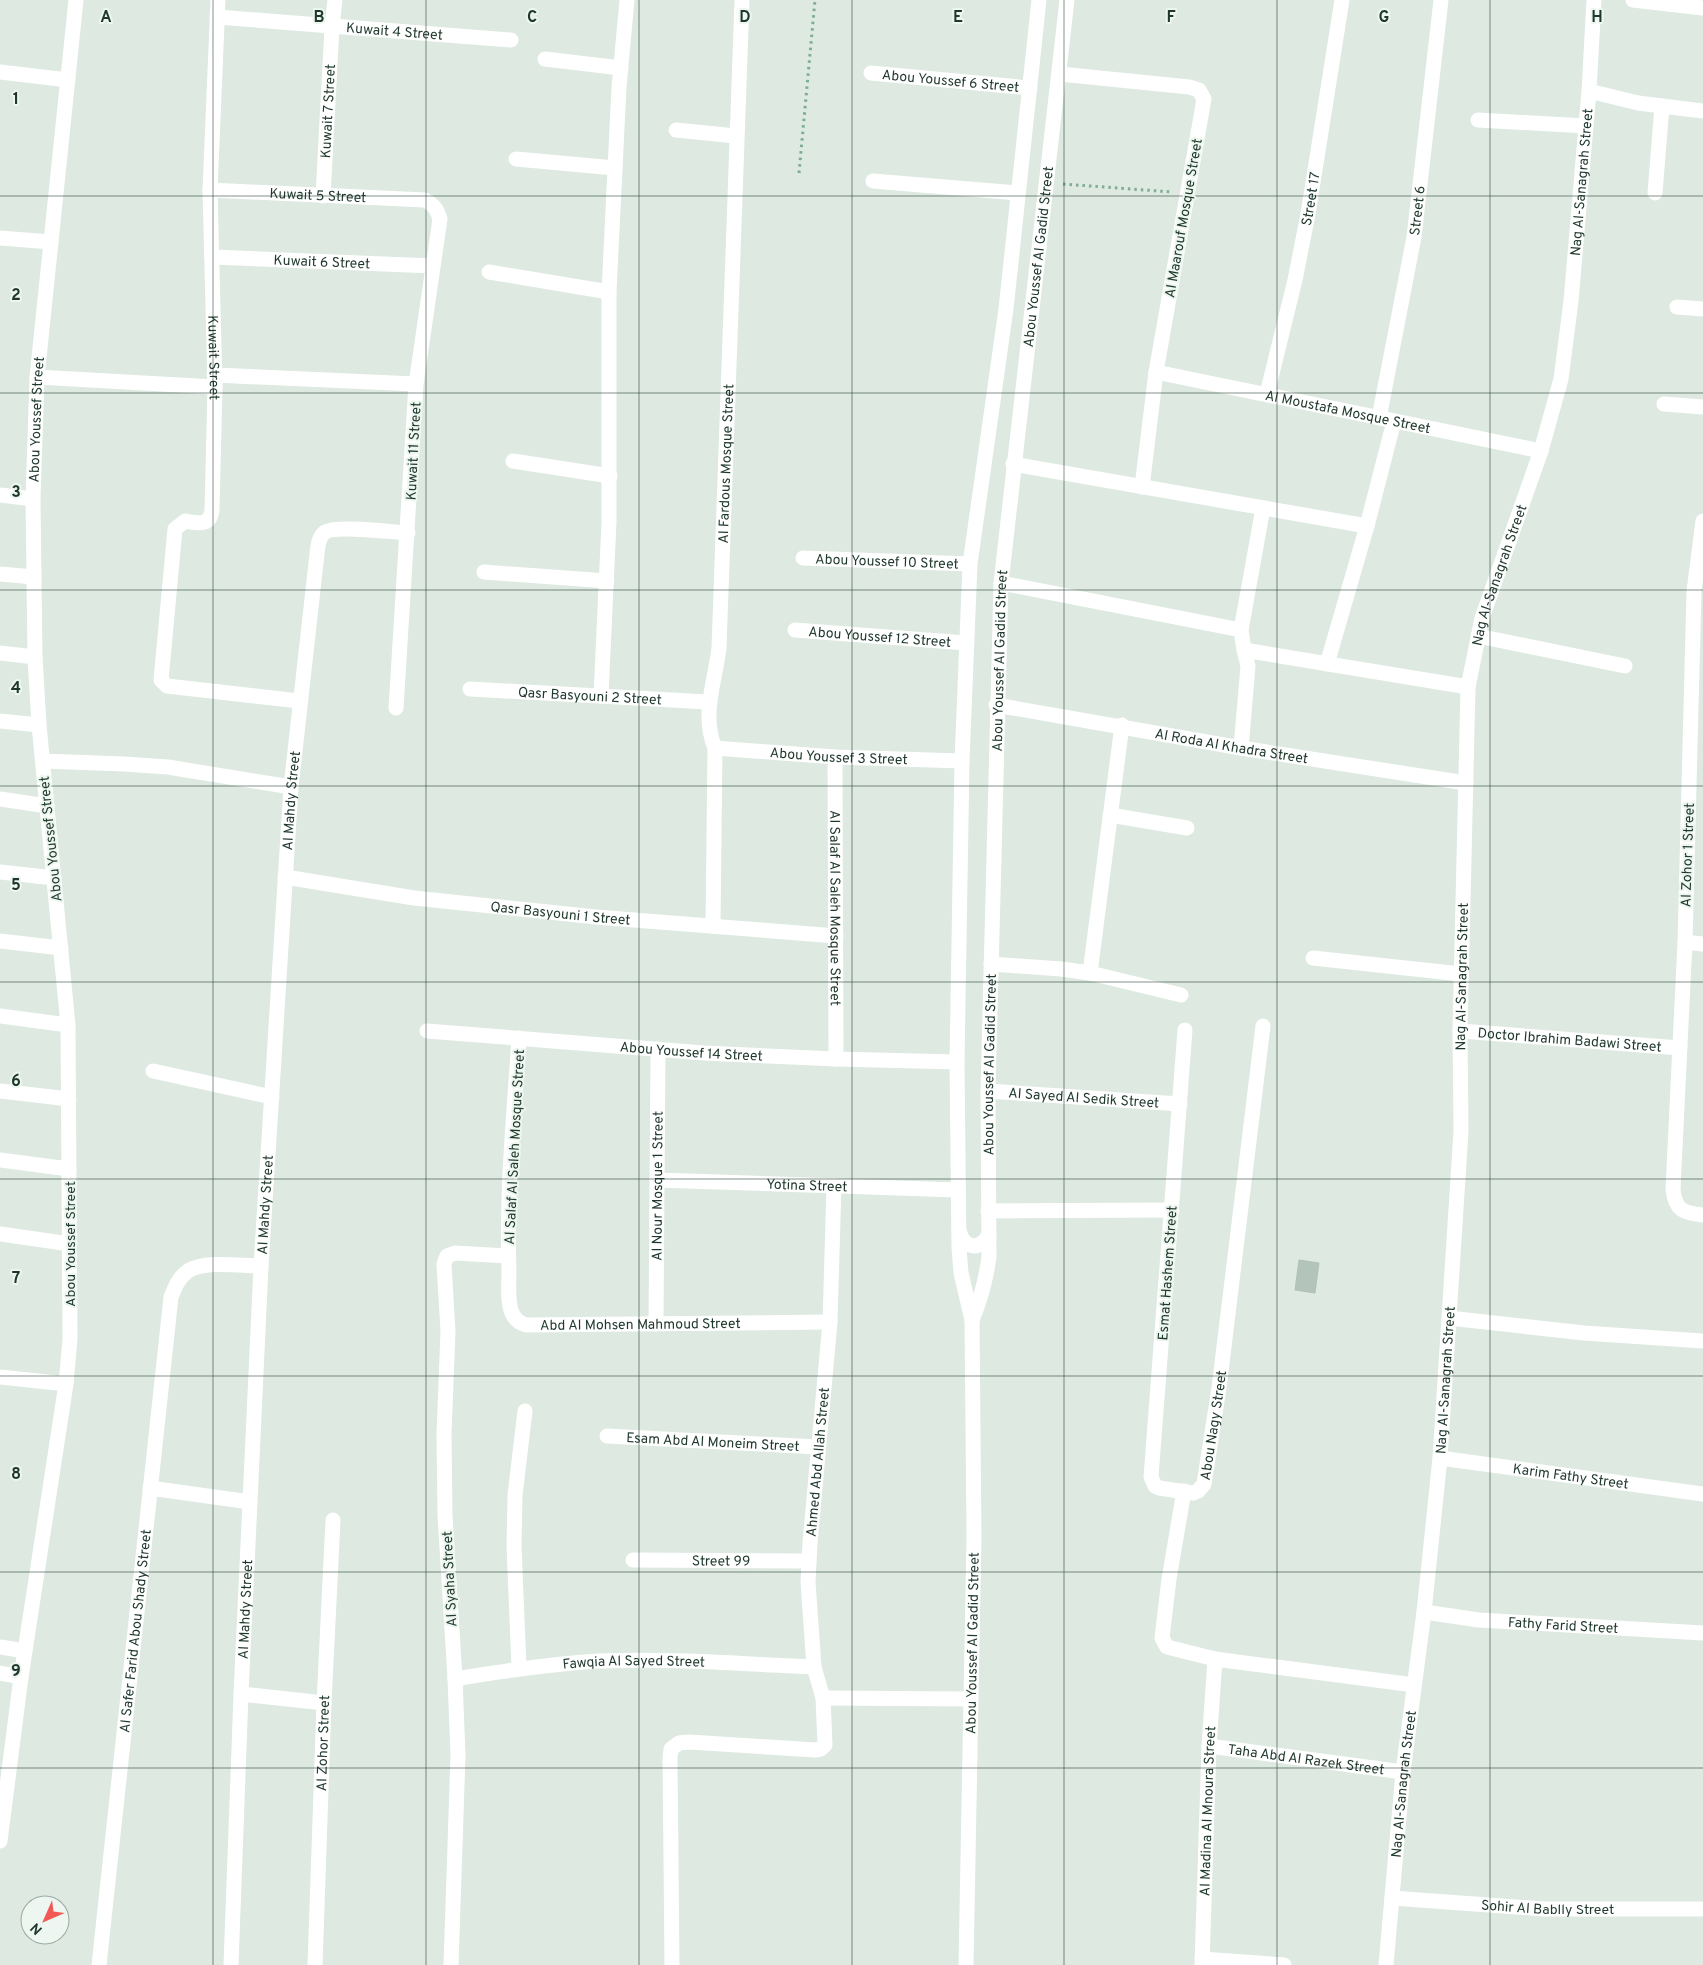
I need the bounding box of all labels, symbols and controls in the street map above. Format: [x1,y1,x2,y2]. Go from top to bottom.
text: A [100,8,112,28]
text: B [313,8,325,28]
text: C [527,8,537,28]
text: D [739,8,751,28]
text: E [953,8,963,28]
text: F [1166,8,1176,28]
text: G [1379,8,1389,28]
text: H [1591,8,1603,28]
street label: Kuwait 4 Street [345,20,443,45]
street label: Kuwait 7 Street [318,64,340,159]
street label: Abou Youssef 6 Street [881,67,1020,97]
text: 1 [13,90,19,110]
street label: Nag Al-Sanagrah Street [1568,108,1597,257]
street label: Al Maarouf Mosque Street [1162,137,1207,299]
street label: Abou Youssef Al Gadid Street [1021,165,1058,348]
street label: Street 17 [1299,171,1325,228]
street label: Street 6 [1407,185,1430,237]
street label: Kuwait 5 Street [269,186,367,207]
street label: Kuwait 6 Street [273,253,371,273]
text: 2 [11,286,21,306]
street label: Kuwait Street [203,315,222,400]
street label: Abou Youssef Street [27,356,49,483]
street label: Al Fardous Mosque Street [716,384,738,544]
street label: Al Moustafa Mosque Street [1264,388,1432,438]
street label: Kuwait 11 Street [403,401,426,501]
text: 3 [11,483,21,503]
street label: Nag Al-Sanagrah Street [1470,503,1531,648]
street label: Abou Youssef 10 Street [815,551,959,574]
street label: Abou Youssef Al Gadid Street [990,569,1012,752]
street label: Abou Youssef 12 Street [808,624,952,652]
text: 4 [11,679,21,699]
street label: Qasr Basyouni 2 Street [517,685,662,709]
street label: Al Roda Al Khadra Street [1153,726,1309,768]
street label: Abou Youssef 3 Street [769,745,908,769]
street label: Al Mahdy Street [280,750,305,851]
street label: Abou Youssef Street [36,775,67,902]
street label: Al Zohor 1 Street [1678,802,1699,908]
street label: Al Salaf Al Saleh Mosque Street [825,810,843,1006]
text: 5 [11,876,21,896]
street label: Qasr Basyouni 1 Street [489,899,631,930]
street label: Nag Al-Sanagrah Street [1453,902,1473,1051]
street label: Abou Youssef Al Gadid Street [981,973,1001,1155]
street label: Doctor Ibrahim Badawi Street [1477,1025,1662,1057]
street label: Abou Youssef 14 Street [619,1039,763,1066]
street label: Al Salaf Al Saleh Mosque Street [502,1049,529,1245]
text: 6 [11,1072,21,1092]
street label: Al Sayed Al Sedik Street [1008,1085,1160,1113]
street label: Al Nour Mosque 1 Street [649,1111,668,1261]
street label: Al Mahdy Street [255,1154,278,1255]
street label: Yotina Street [766,1177,848,1196]
street label: Abou Youssef Street [63,1181,80,1307]
street label: Esmat Hashem Street [1155,1205,1182,1341]
text: 7 [12,1269,20,1289]
street label: Nag Al-Sanagrah Street [1433,1306,1460,1455]
street label: Abd Al Mohsen Mahmoud Street [540,1316,741,1335]
street label: Abou Nagy Street [1198,1370,1231,1482]
street label: Ahmed Abd Allah Street [804,1387,834,1538]
street label: Esam Abd Al Moneim Street [626,1430,800,1456]
street label: Karim Fathy Street [1512,1461,1630,1494]
text: 8 [11,1465,21,1485]
street label: Al Safer Farid Abou Shady Street [117,1528,156,1734]
street label: Al Syaha Street [439,1530,462,1627]
street label: Abou Youssef Al Gadid Street [963,1552,984,1734]
street label: Street 99 [692,1553,750,1571]
street label: Al Mahdy Street [236,1559,257,1660]
street label: Fathy Farid Street [1508,1615,1619,1638]
street label: Fawqia Al Sayed Street [562,1653,705,1674]
text: 9 [11,1662,21,1682]
street label: Al Zohor Street [314,1695,334,1792]
street label: Nag Al-Sanagrah Street [1388,1709,1421,1858]
street label: Al Madina Al Mnoura Street [1197,1725,1220,1897]
street label: Taha Abd Al Razek Street [1227,1742,1385,1779]
north arrow [20,1895,70,1945]
street label: Sohir Al Bablly Street [1480,1897,1614,1919]
text: N [27,1919,46,1938]

